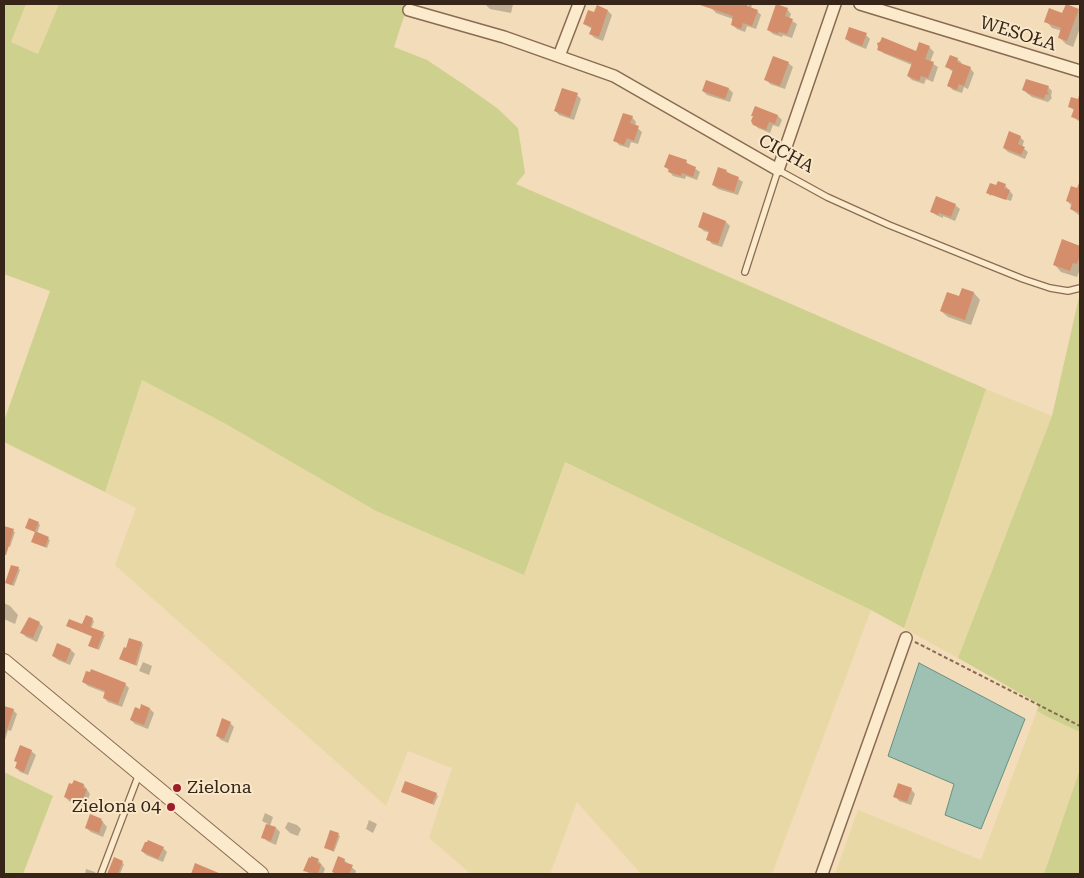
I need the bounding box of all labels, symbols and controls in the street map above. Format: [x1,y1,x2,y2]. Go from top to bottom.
street label: WESOŁA [977,12,1059,56]
street label: CICHA [754,130,818,178]
place label: Zielona [187,777,252,799]
marker: Zielona [171,782,183,794]
place label: Zielona 04 [72,796,161,818]
marker: Zielona 04 [165,801,177,813]

